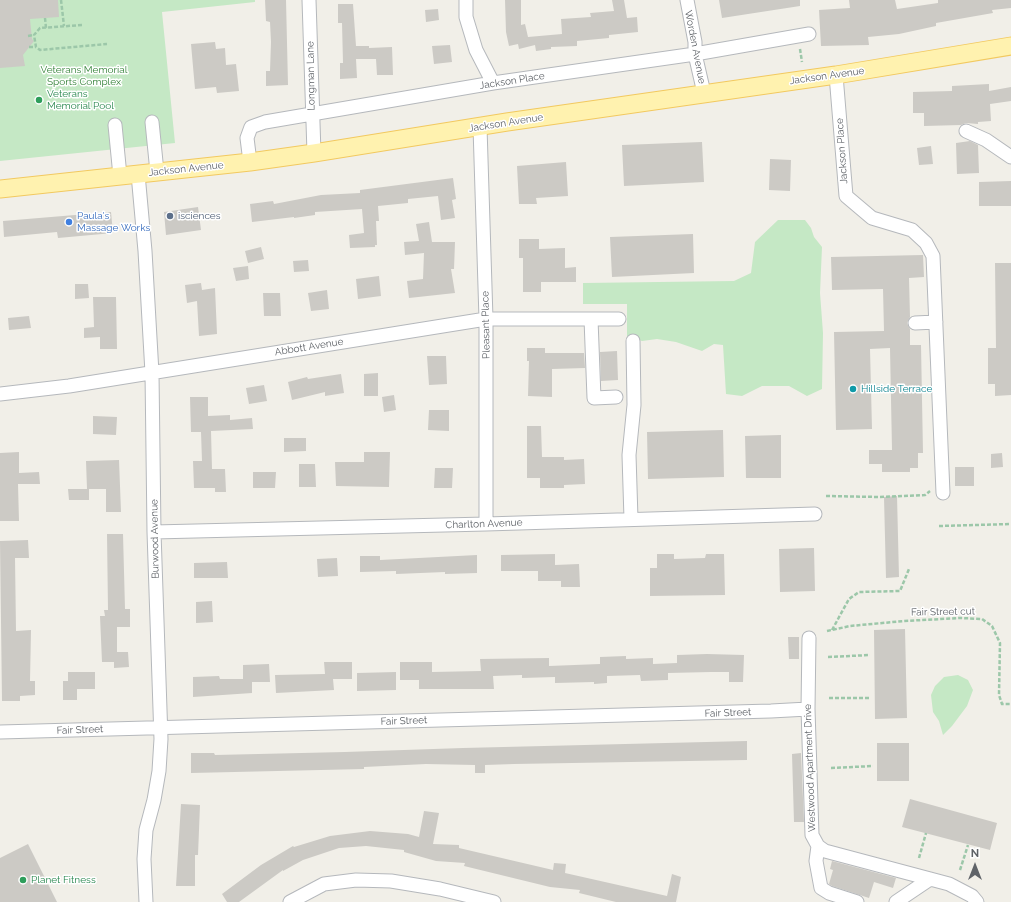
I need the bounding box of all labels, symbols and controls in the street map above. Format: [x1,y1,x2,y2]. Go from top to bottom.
street label: Worden Avenue [682,9,708,85]
street label: Longman Lane [304,41,318,111]
park label: Veterans Memorial Sports Complex [41,64,127,88]
street label: Jackson Avenue [789,65,865,87]
street label: Jackson Place [479,70,545,92]
place label: Veterans Memorial Pool [47,88,114,112]
marker: Veterans Memorial Pool [34,95,44,105]
street label: Jackson Avenue [468,111,544,135]
street label: Jackson Place [834,118,850,184]
street label: Jackson Avenue [148,159,224,179]
place label: Paula's Massage Works [77,210,150,234]
place label: isciences [178,210,221,222]
marker: isciences [165,211,175,221]
marker: Paula's Massage Works [64,217,74,227]
street label: Pleasant Place [479,291,493,359]
street label: Abbott Avenue [274,336,344,358]
place label: Hillside Terrace [861,383,932,395]
marker: Hillside Terrace [848,384,858,394]
street label: Burwood Avenue [148,499,162,579]
street label: Charlton Avenue [445,517,523,531]
street label: Fair Street cut [911,605,975,619]
street label: Westwood Apartment Drive [802,704,818,832]
street label: Fair Street [704,706,752,720]
street label: Fair Street [380,714,428,728]
street label: Fair Street [56,723,104,737]
north arrow [955,846,995,886]
text: N [971,847,979,860]
place label: Planet Fitness [31,874,96,886]
marker: Planet Fitness [18,875,28,885]

